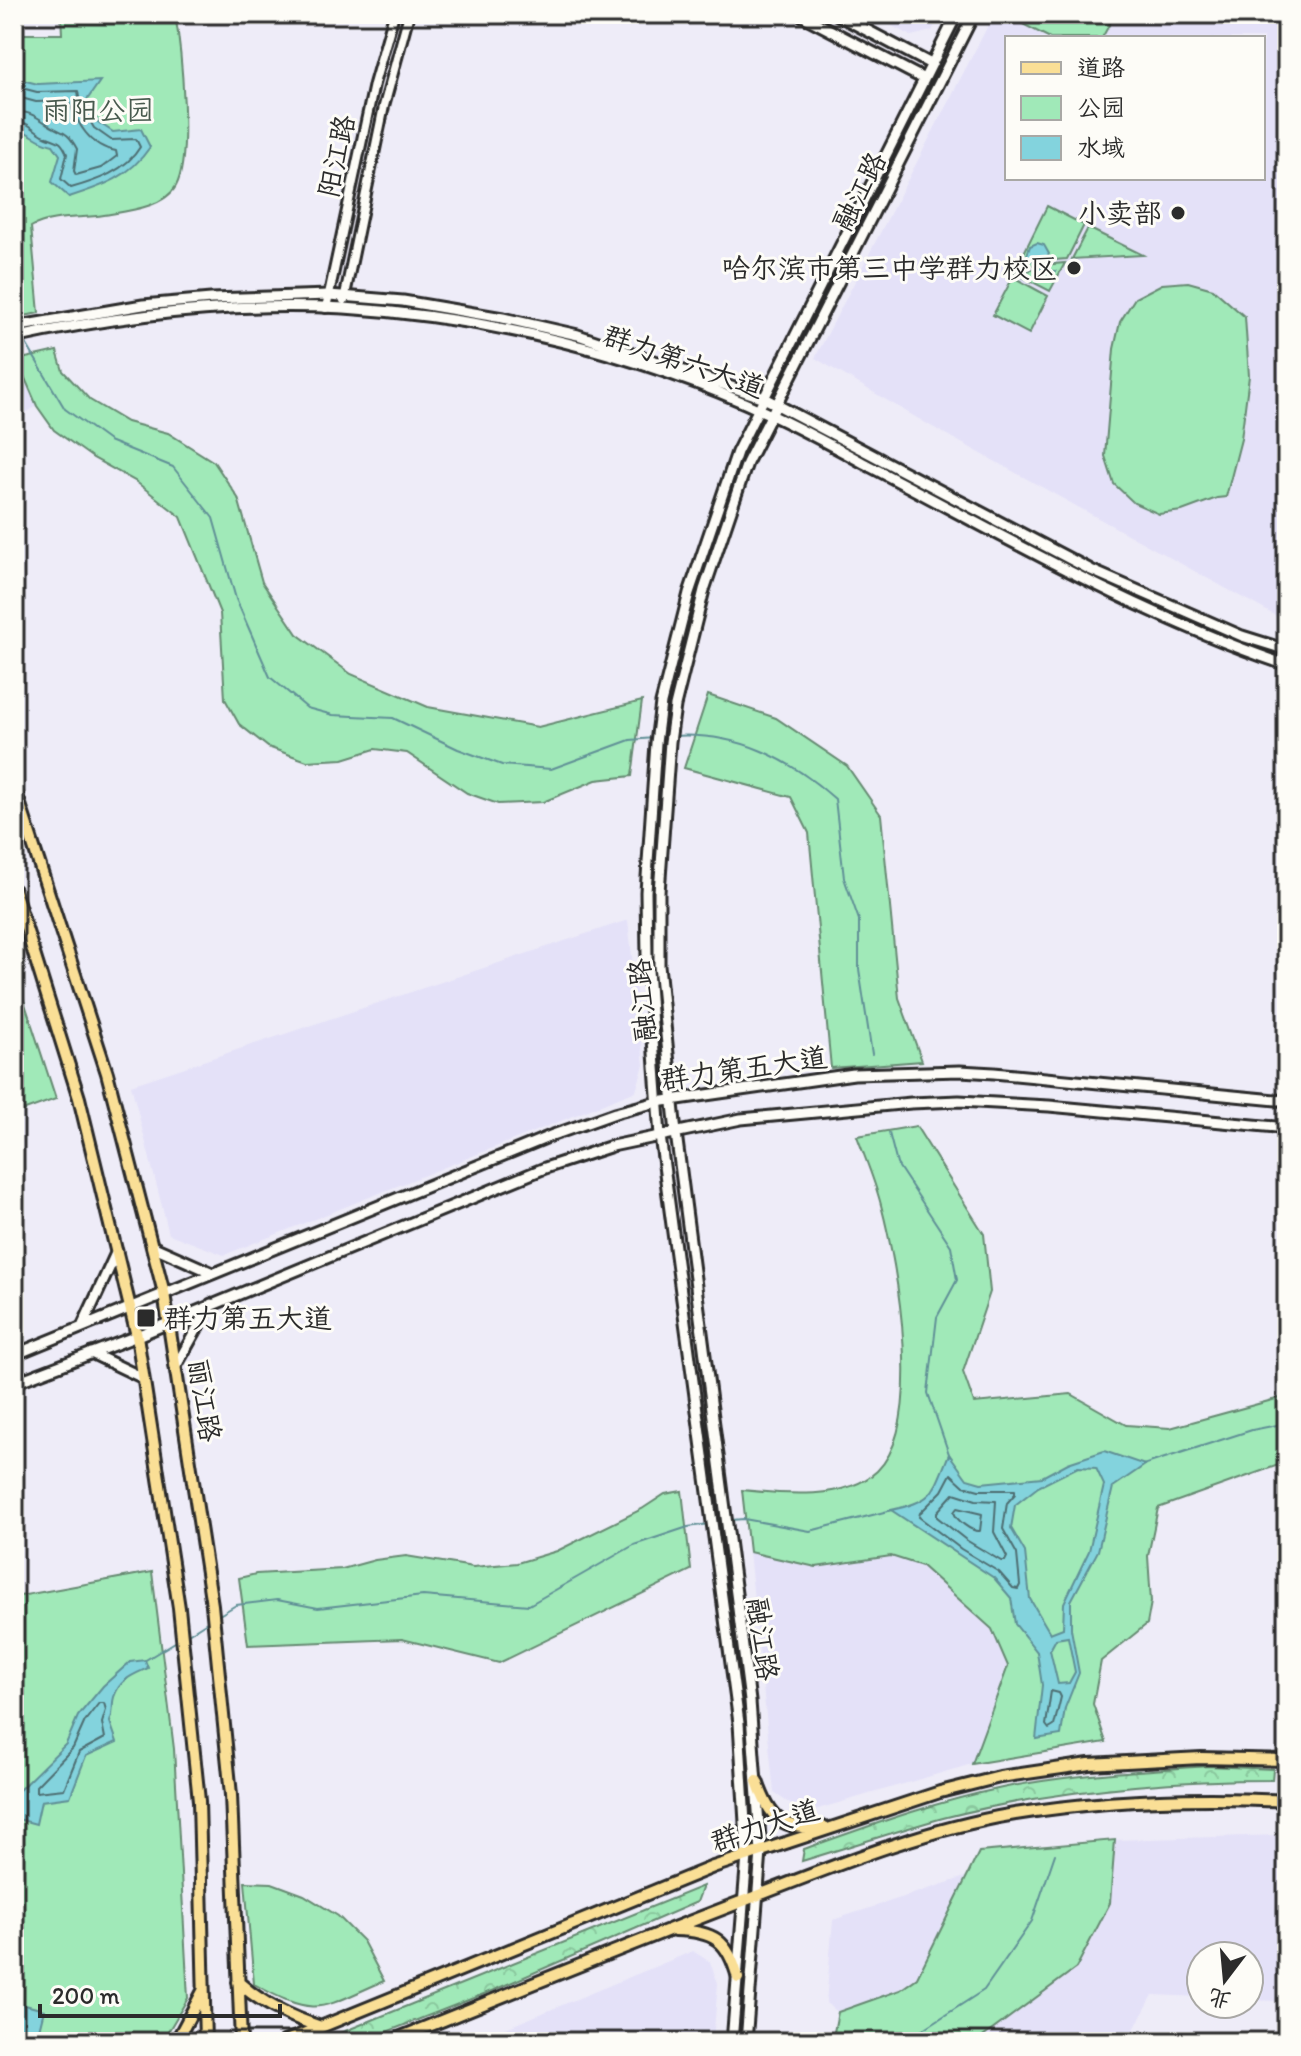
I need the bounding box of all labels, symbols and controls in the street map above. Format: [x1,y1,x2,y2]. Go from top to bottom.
legend [1005,36,1265,180]
text: 道路 [1077,53,1125,82]
park label: 雨阳公园 [42,93,154,127]
text: 公园 [1077,93,1125,122]
street label: 阳江路 [311,111,361,201]
text: 水域 [1077,133,1125,162]
street label: 融江路 [825,146,893,236]
place label: 小卖部 [1078,196,1162,230]
marker: 小卖部 [1169,204,1187,222]
place label: 哈尔滨市第三中学群力校区 [722,251,1058,285]
marker: 哈尔滨市第三中学群力校区 [1065,259,1083,277]
street label: 群力第六大道 [599,318,769,404]
street label: 融江路 [621,957,663,1043]
street label: 群力第五大道 [658,1039,830,1097]
place label: 群力第五大道 [164,1301,332,1335]
marker: 群力第五大道 [135,1307,157,1329]
street label: 丽江路 [182,1356,228,1444]
street label: 融江路 [740,1595,786,1683]
street label: 群力大道 [706,1792,824,1858]
north arrow [1185,1940,1265,2020]
scale bar [40,1968,280,2018]
text: 200 m [52,1981,120,2010]
text: 北 [1205,1983,1234,2015]

